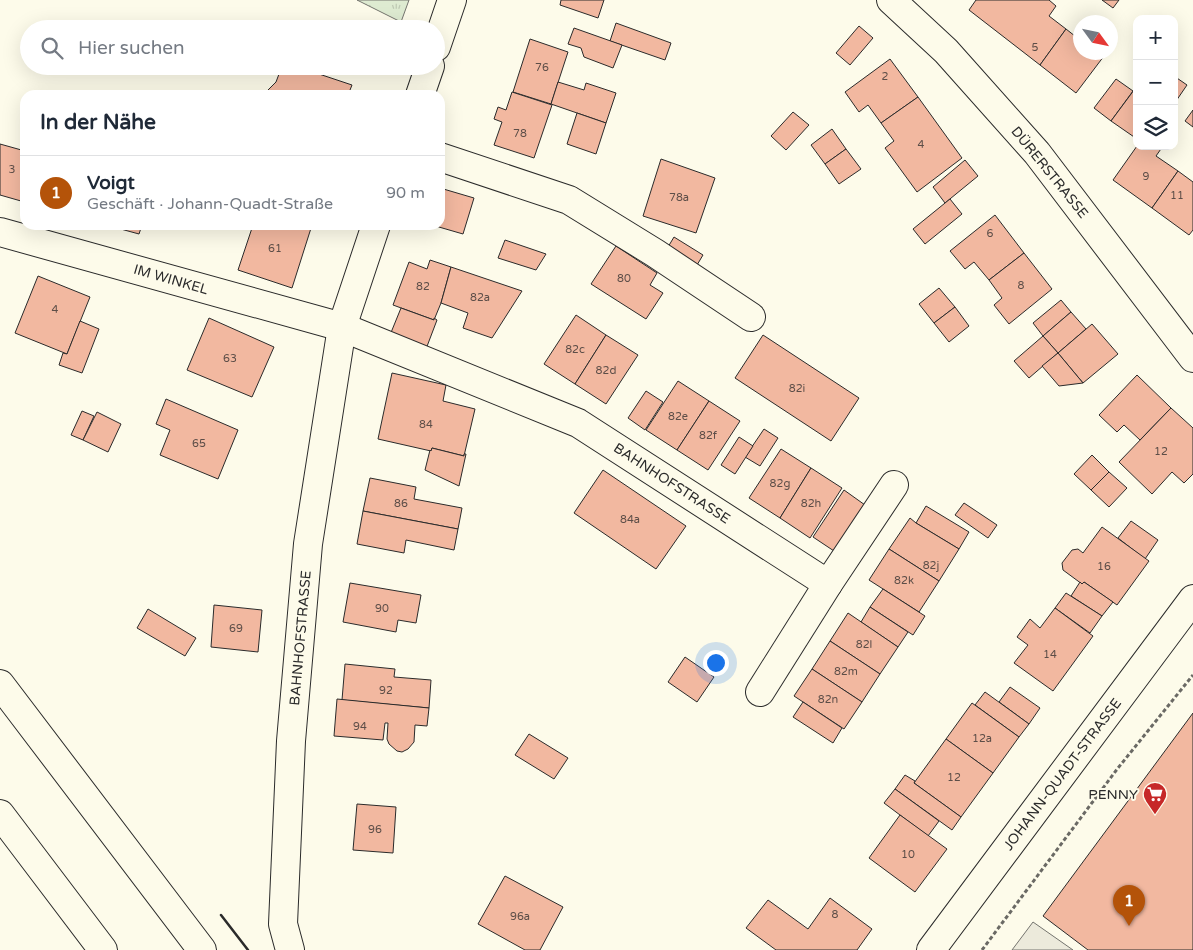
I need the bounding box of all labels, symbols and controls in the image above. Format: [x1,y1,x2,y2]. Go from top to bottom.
north arrow [1073,15,1118,60]
map controls [1133,15,1178,150]
button: + [1133,15,1178,60]
search box [20,20,445,75]
icon: search [38,34,66,62]
text: Hier suchen [78,37,185,59]
house number: 5 [1032,41,1039,54]
button: − [1133,60,1178,105]
house number: 76 [535,61,549,74]
house number: 2 [882,70,889,83]
button: layers [1133,105,1178,150]
text: In der Nähe [40,110,156,135]
street label: DÜRERSTRASSE [1007,123,1092,222]
house number: 78 [513,127,527,140]
house number: 4 [918,138,925,151]
house number: 3 [9,163,16,176]
house number: 9 [1143,170,1150,183]
text: Voigt [87,172,135,194]
text: 1 [51,183,61,203]
text: 90 m [386,183,425,203]
house number: 11 [1170,189,1184,202]
house number: 78a [669,191,689,204]
text: Geschäft · Johann-Quadt-Straße [87,194,333,214]
house number: 6 [987,227,994,240]
house number: 61 [268,242,282,255]
street label: IM WINKEL [132,261,210,298]
house number: 80 [617,272,631,285]
house number: 8 [1018,279,1025,292]
house number: 82 [416,280,430,293]
house number: 82a [470,291,490,304]
house number: 4 [52,303,59,316]
house number: 82c [565,343,585,356]
house number: 63 [223,352,237,365]
house number: 82d [596,364,616,377]
house number: 82i [789,382,805,395]
house number: 82e [668,410,688,423]
house number: 84 [419,418,433,431]
house number: 82f [699,429,718,442]
house number: 65 [192,437,206,450]
street label: BAHNHOFSTRASSE [610,439,733,528]
house number: 12 [1154,445,1168,458]
house number: 82g [770,477,790,490]
house number: 86 [394,497,408,510]
house number: 82h [801,497,821,510]
house number: 84a [620,513,640,526]
house number: 82j [923,559,940,572]
house number: 16 [1097,560,1111,573]
street label: BAHNHOFSTRASSE [286,570,315,706]
house number: 82k [894,574,914,587]
house number: 90 [375,602,389,615]
house number: 69 [229,622,243,635]
house number: 82l [856,638,872,651]
house number: 14 [1043,648,1057,661]
your location [703,650,729,676]
house number: 82m [834,665,858,678]
house number: 92 [379,684,393,697]
house number: 82n [818,693,838,706]
street label: JOHANN-QUADT-STRASSE [1000,695,1125,854]
house number: 94 [353,720,367,733]
house number: 12a [972,732,992,745]
house number: 12 [947,771,961,784]
supermarket icon: PENNY [1142,781,1168,815]
place label: PENNY [1088,786,1138,803]
house number: 96 [368,823,382,836]
house number: 10 [901,848,915,861]
pin: 1 [1113,885,1145,926]
house number: 8 [832,908,839,921]
house number: 96a [510,910,530,923]

